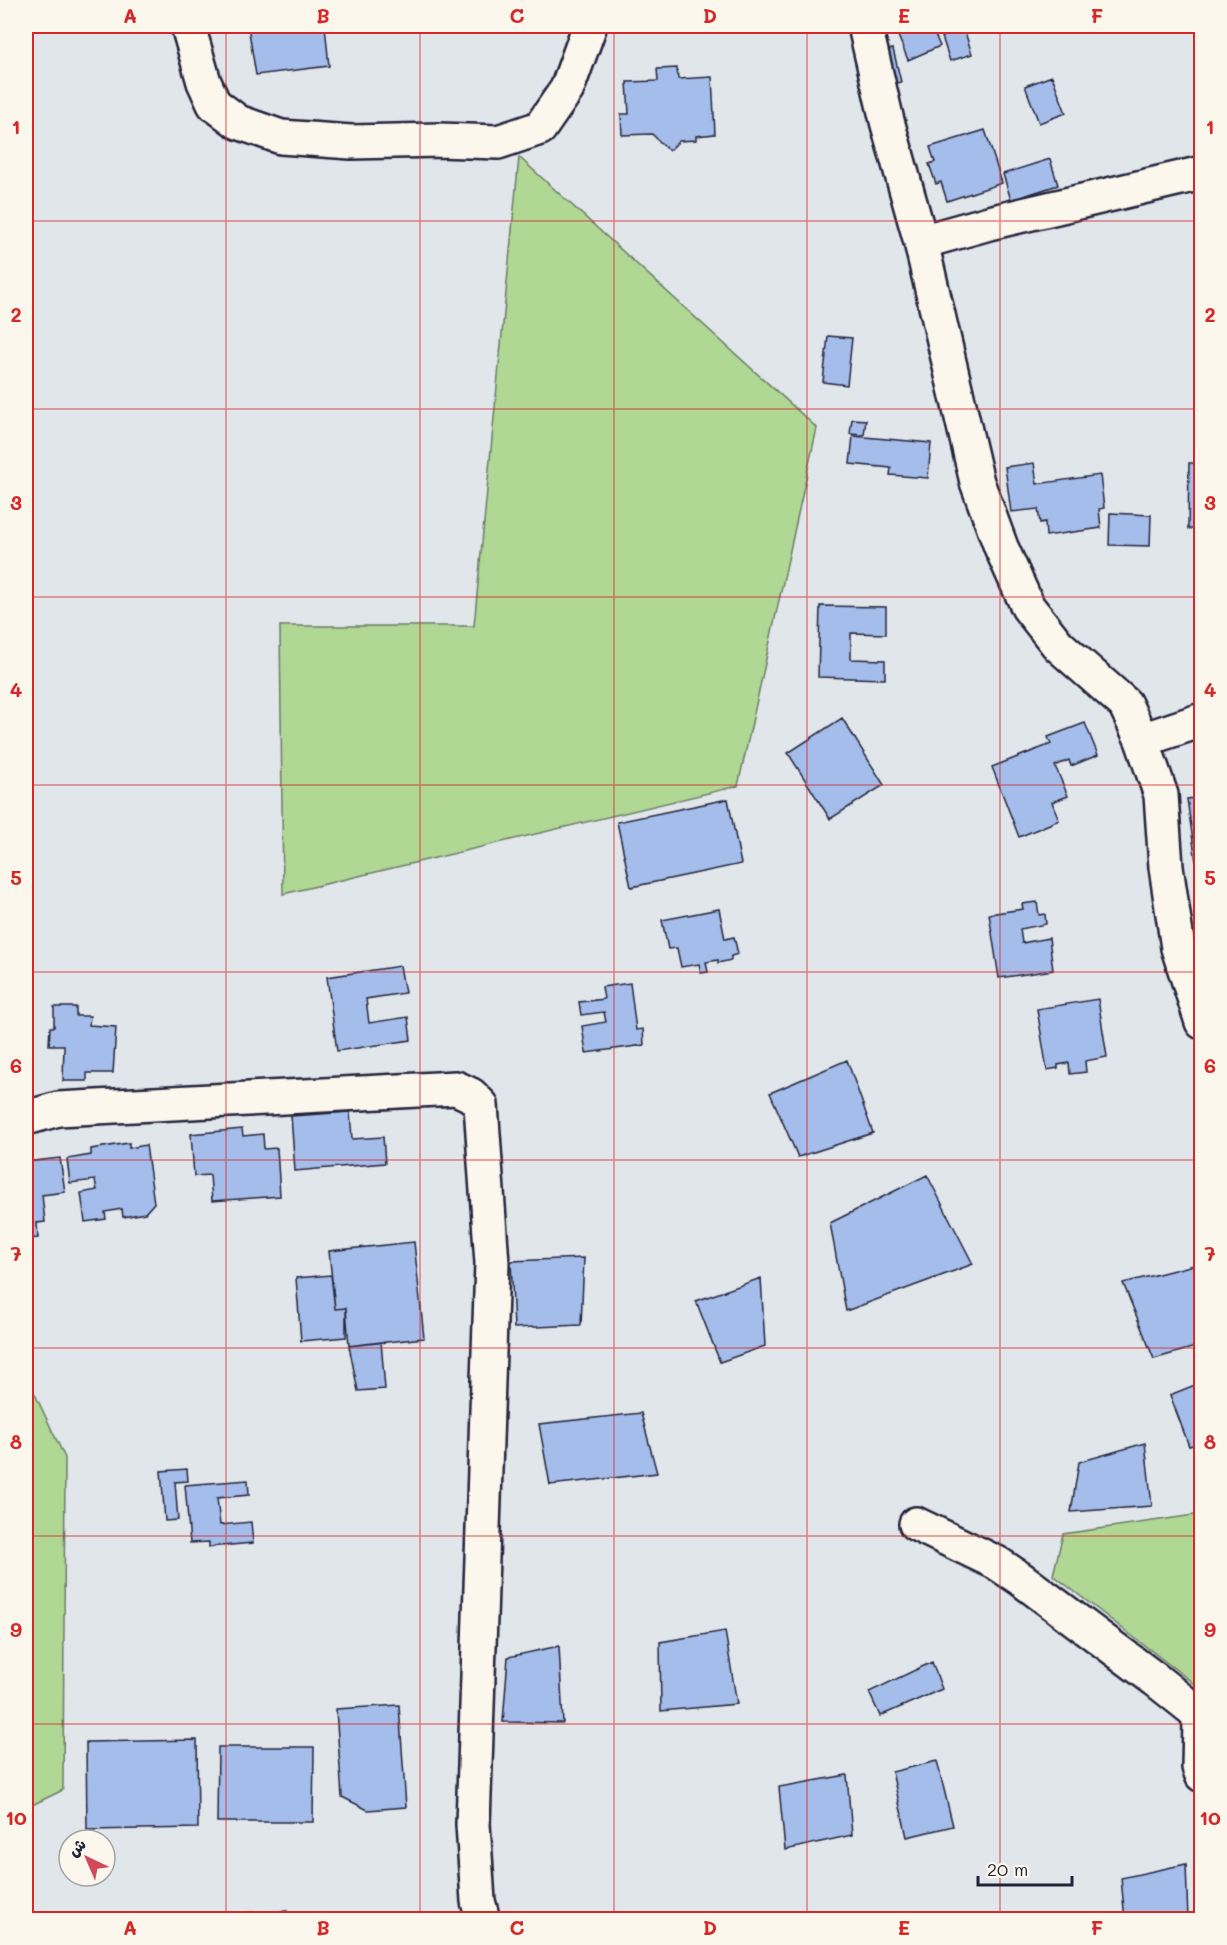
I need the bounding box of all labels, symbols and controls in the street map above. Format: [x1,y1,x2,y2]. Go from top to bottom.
text: A [123,2,137,28]
text: B [316,2,330,28]
text: C [510,2,525,28]
text: D [703,2,717,28]
text: E [898,2,910,28]
text: F [1091,2,1104,28]
text: 1 [12,113,20,139]
text: 1 [1206,113,1214,139]
text: 2 [10,301,22,327]
text: 2 [1204,301,1216,327]
text: 3 [10,489,22,515]
text: 3 [1204,489,1216,515]
text: 4 [10,676,23,702]
text: 4 [1204,676,1217,702]
text: 5 [10,864,22,890]
text: 5 [1204,864,1216,890]
text: 6 [10,1052,22,1078]
text: 6 [1204,1052,1216,1078]
text: 7 [10,1240,22,1266]
text: 7 [1204,1240,1216,1266]
text: 8 [10,1428,22,1454]
text: 8 [1204,1428,1216,1454]
text: 9 [10,1616,22,1642]
text: 9 [1204,1616,1216,1642]
text: 10 [5,1804,27,1830]
text: 10 [1199,1804,1221,1830]
north arrow [57,1828,117,1888]
text: ش [63,1833,90,1861]
scale bar [978,1849,1072,1887]
text: 20 m [987,1857,1028,1881]
text: A [123,1914,137,1940]
text: B [316,1914,330,1940]
text: C [510,1914,525,1940]
text: D [703,1914,717,1940]
text: E [898,1914,910,1940]
text: F [1091,1914,1104,1940]

